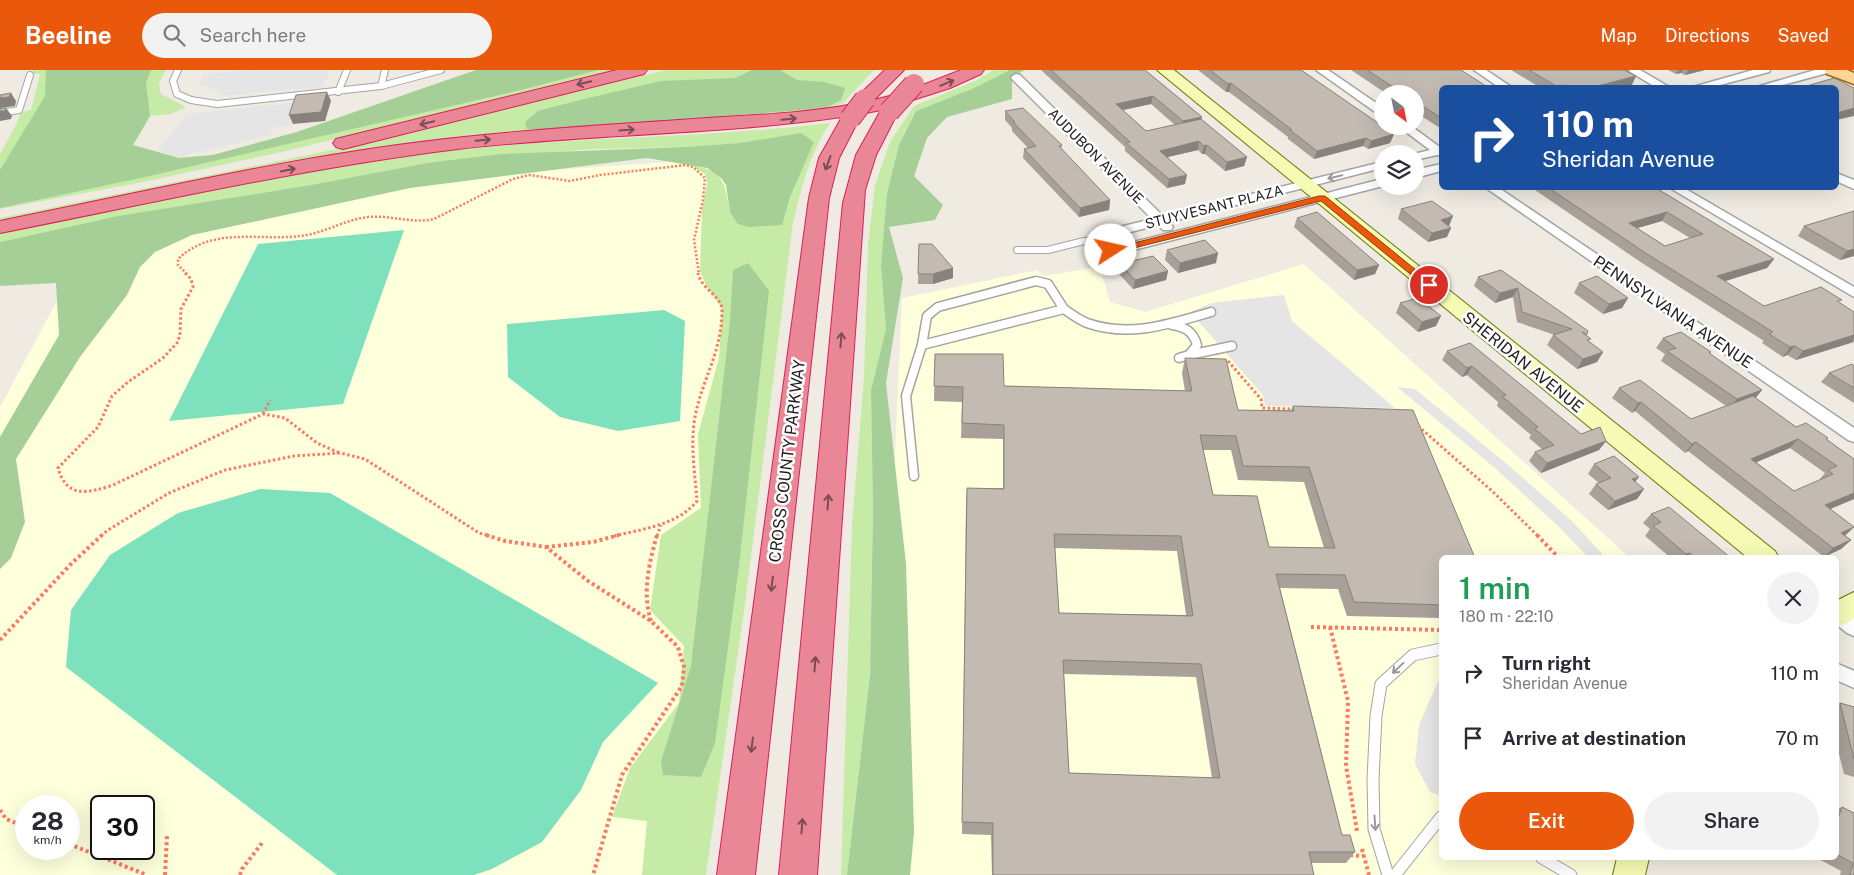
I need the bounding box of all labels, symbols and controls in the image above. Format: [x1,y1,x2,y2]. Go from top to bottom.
search box [142,13,492,58]
text: Beeline [25,21,112,49]
icon: search [160,21,188,49]
text: Search here [200,24,306,46]
text: Map [1600,25,1637,46]
text: Directions [1665,25,1750,46]
text: Saved [1778,25,1829,46]
one-way arrow [939,78,954,88]
one-way arrow [577,79,593,89]
north arrow [1374,85,1424,135]
map controls [1374,85,1424,195]
text: 110 m [1542,104,1634,145]
street label: AUDUBON AVENUE [1045,105,1147,207]
icon: right [1459,105,1524,170]
one-way arrow [781,114,797,124]
one-way arrow [419,119,435,128]
one-way arrow [619,125,635,134]
one-way arrow [475,136,491,145]
button: layers [1374,145,1424,195]
text: Sheridan Avenue [1542,146,1715,172]
one-way arrow [823,154,832,170]
one-way arrow [280,165,296,174]
one-way arrow [1328,173,1344,182]
street label: STUYVESANT PLAZA [1143,182,1285,232]
position arrow [1084,223,1136,275]
street label: PENNSYLVANIA AVENUE [1590,252,1756,372]
pin [1408,264,1450,306]
icon: arrive [1415,271,1443,299]
street label: SHERIDAN AVENUE [1459,308,1587,416]
one-way arrow [836,333,846,349]
street label: CROSS COUNTY PARKWAY [765,358,809,563]
one-way arrow [823,495,832,511]
text: 1 min [1459,570,1530,606]
button: close [1767,572,1819,624]
one-way arrow [767,575,777,591]
text: 180 m · 22:10 [1459,607,1554,626]
text: Turn right [1502,652,1591,674]
one-way arrow [810,657,820,673]
icon: right [1459,659,1487,687]
one-way arrow [1392,662,1405,674]
text: 110 m [1771,662,1819,684]
text: Sheridan Avenue [1502,674,1628,693]
icon: arrive [1459,724,1487,752]
text: Arrive at destination [1502,727,1686,749]
text: 70 m [1775,727,1819,749]
one-way arrow [746,736,756,752]
button: Exit [1459,792,1634,850]
button: Share [1644,792,1819,850]
speed limit sign: 30 [90,795,155,860]
text: 28 [31,806,64,836]
one-way arrow [1370,814,1379,830]
one-way arrow [798,819,807,835]
text: km/h [33,833,62,847]

